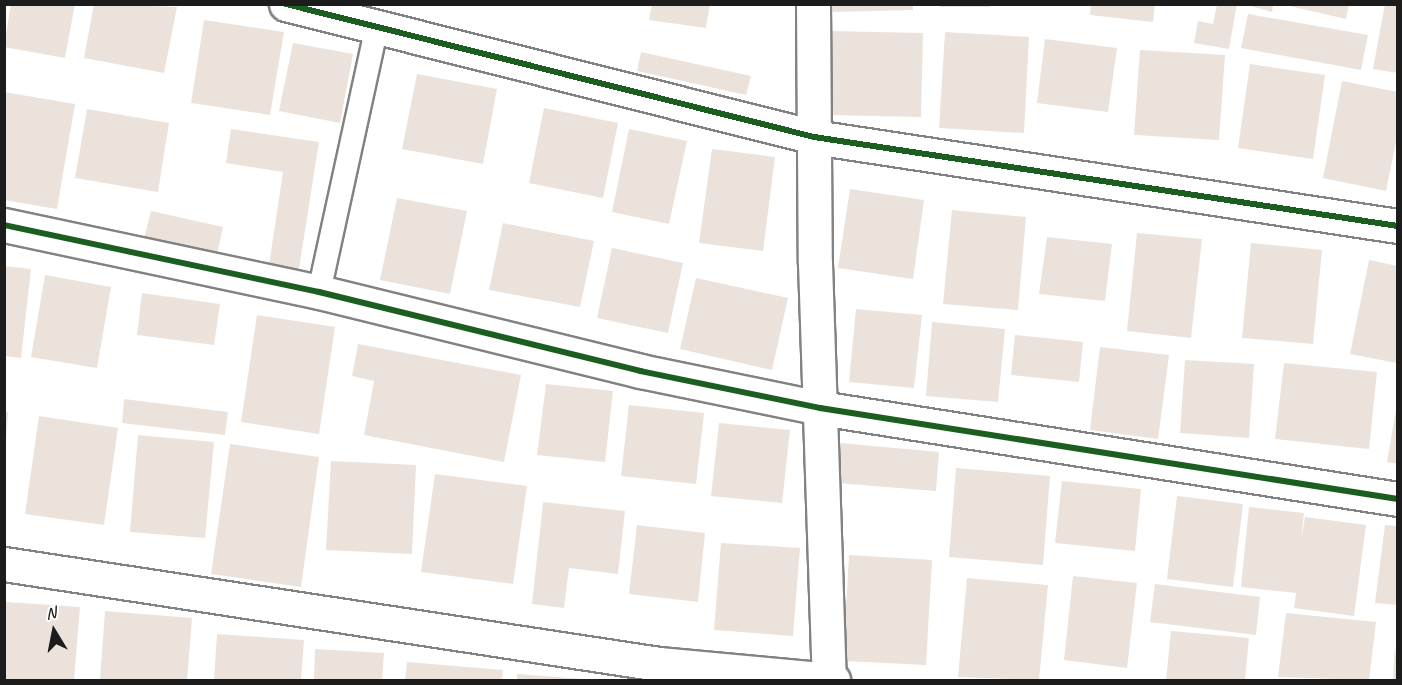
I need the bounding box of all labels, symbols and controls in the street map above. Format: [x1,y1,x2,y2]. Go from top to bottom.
north arrow [24,601,84,661]
text: N [44,603,57,624]

